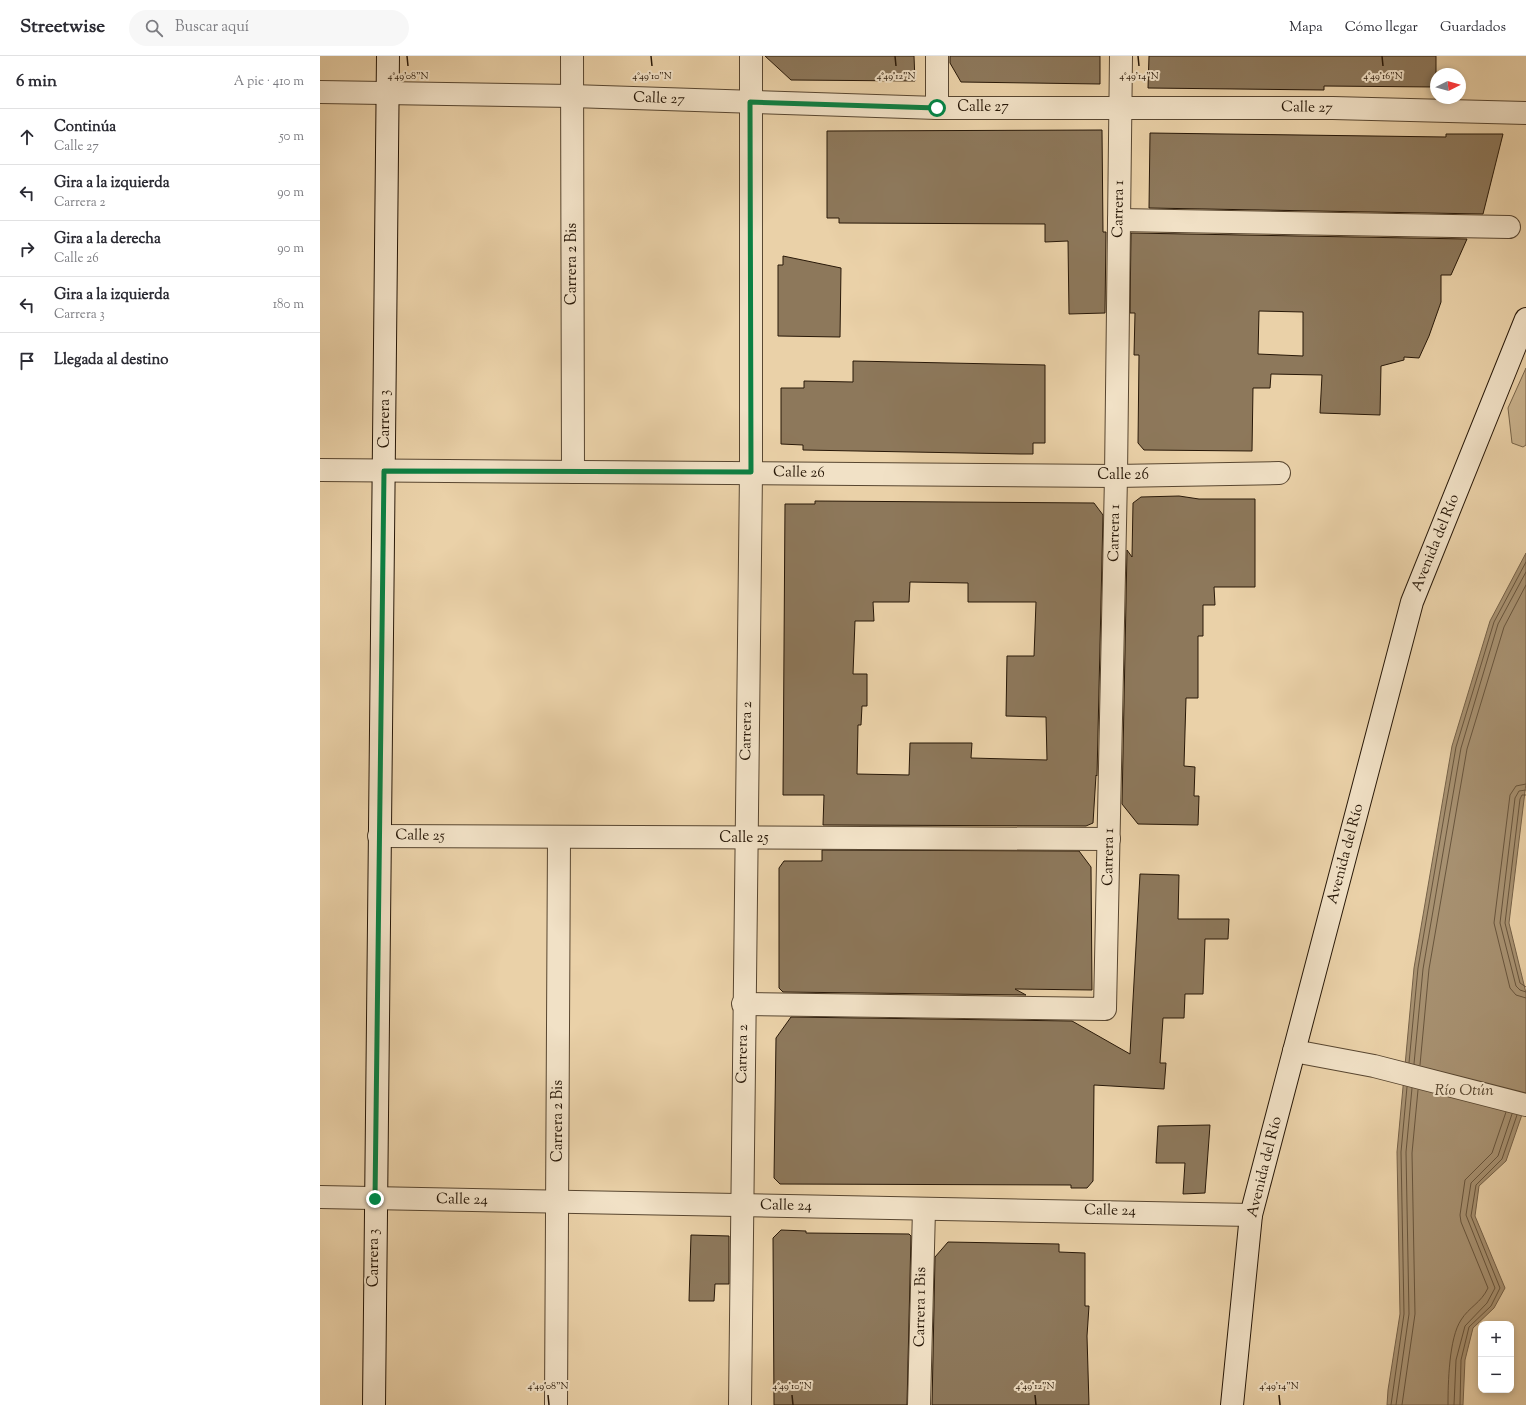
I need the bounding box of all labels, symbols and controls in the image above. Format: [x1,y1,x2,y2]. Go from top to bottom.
search box [129,10,409,46]
text: Streetwise [20,14,105,41]
icon: search [143,17,165,39]
text: Buscar aquí [175,17,249,38]
text: Mapa [1289,18,1323,38]
text: Cómo llegar [1345,18,1418,38]
text: Guardados [1440,18,1506,38]
north arrow [1430,68,1466,104]
text: 4°49'08"N [388,69,429,84]
text: 4°49'10"N [632,69,672,84]
text: 4°49'12"N [876,69,916,84]
text: 4°49'14"N [1119,69,1159,84]
text: 4°49'16"N [1363,69,1403,84]
text: 6 min [16,70,57,94]
text: A pie · 410 m [234,73,304,91]
street label: Calle 27 [633,88,686,110]
street label: Calle 27 [957,97,1009,118]
street label: Calle 27 [1281,97,1334,119]
route start [928,99,946,117]
text: Continúa [54,117,116,138]
icon: ahead [16,126,38,148]
text: 50 m [279,128,304,146]
text: Calle 27 [54,138,99,156]
text: Gira a la izquierda [54,173,170,194]
street label: Carrera 1 [1108,180,1130,238]
icon: left [16,182,38,204]
text: 90 m [277,184,304,202]
text: Carrera 2 [54,194,106,212]
street label: Carrera 2 Bis [562,223,583,305]
text: Gira a la derecha [54,229,161,250]
icon: right [16,238,38,260]
text: 90 m [277,240,304,258]
text: Calle 26 [54,250,99,268]
text: Gira a la izquierda [54,285,170,306]
icon: left [16,294,38,316]
text: 180 m [273,296,304,314]
text: Carrera 3 [54,306,105,324]
icon: arrive [16,350,38,372]
text: Llegada al destino [54,350,169,371]
street label: Carrera 3 [375,390,396,448]
street label: Calle 26 [773,462,825,484]
street label: Calle 26 [1097,465,1149,486]
street label: Avenida del Río [1407,491,1465,595]
street label: Carrera 1 [1104,504,1126,562]
street label: Carrera 2 [736,701,758,761]
street label: Avenida del Río [1323,801,1369,907]
street label: Calle 25 [395,825,445,847]
street label: Calle 25 [719,828,769,849]
street label: Carrera 1 [1098,828,1120,886]
street label: Carrera 2 [732,1024,754,1084]
street label: Carrera 2 Bis [548,1080,569,1162]
water label: Río Otún [1434,1080,1494,1103]
street label: Avenida del Río [1242,1114,1288,1220]
street label: Calle 24 [436,1189,489,1211]
route end [366,1190,384,1208]
street label: Calle 24 [760,1195,813,1217]
street label: Calle 24 [1084,1200,1137,1222]
street label: Carrera 3 [364,1229,385,1287]
street label: Carrera 1 Bis [910,1266,932,1347]
map controls [1478,1321,1514,1393]
button: + [1478,1321,1514,1357]
button: − [1478,1357,1514,1393]
text: 4°49'08"N [528,1379,569,1394]
text: 4°49'10"N [772,1379,812,1394]
text: 4°49'12"N [1015,1379,1055,1394]
text: 4°49'14"N [1259,1379,1299,1394]

